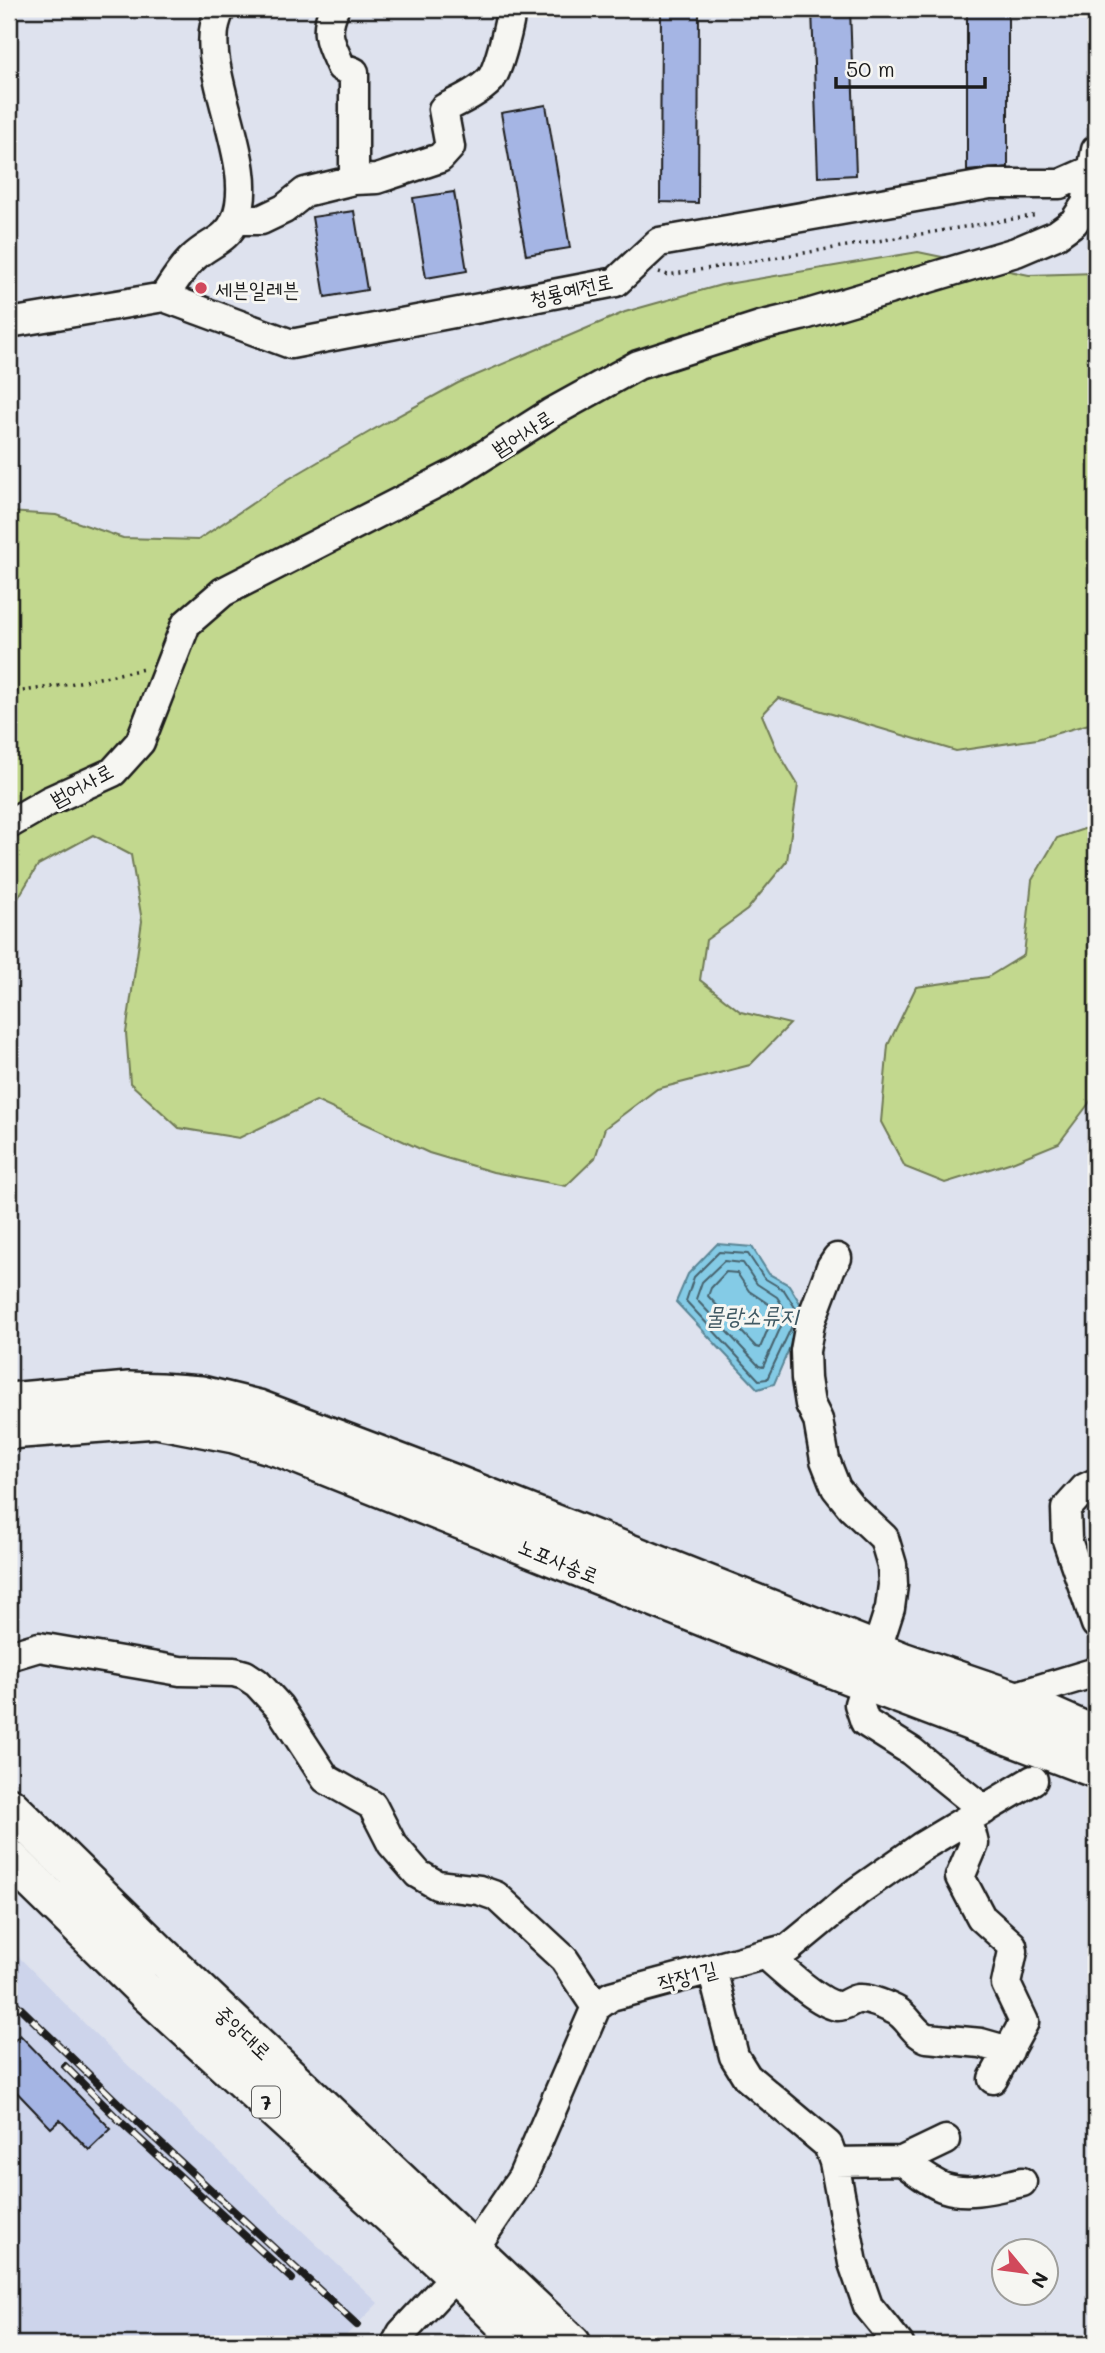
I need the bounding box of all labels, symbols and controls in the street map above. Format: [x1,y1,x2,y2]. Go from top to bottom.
scale bar [836,46,984,90]
text: 50 m [846,55,895,82]
street label: 청룡예전로 [527,266,615,312]
place label: 세븐일레븐 [215,275,300,302]
marker: 세븐일레븐 [193,280,209,296]
street label: 범어사로 [486,403,558,461]
street label: 범어사로 [45,756,117,812]
water label: 물랑소류지 [706,1300,801,1330]
street label: 노포사송로 [515,1532,603,1588]
street label: 작장1길 [654,1954,720,1996]
street label: 중앙대로 [210,1999,278,2065]
road number: 7 [252,2086,280,2118]
north arrow [990,2238,1060,2308]
text: N [1026,2268,1055,2293]

